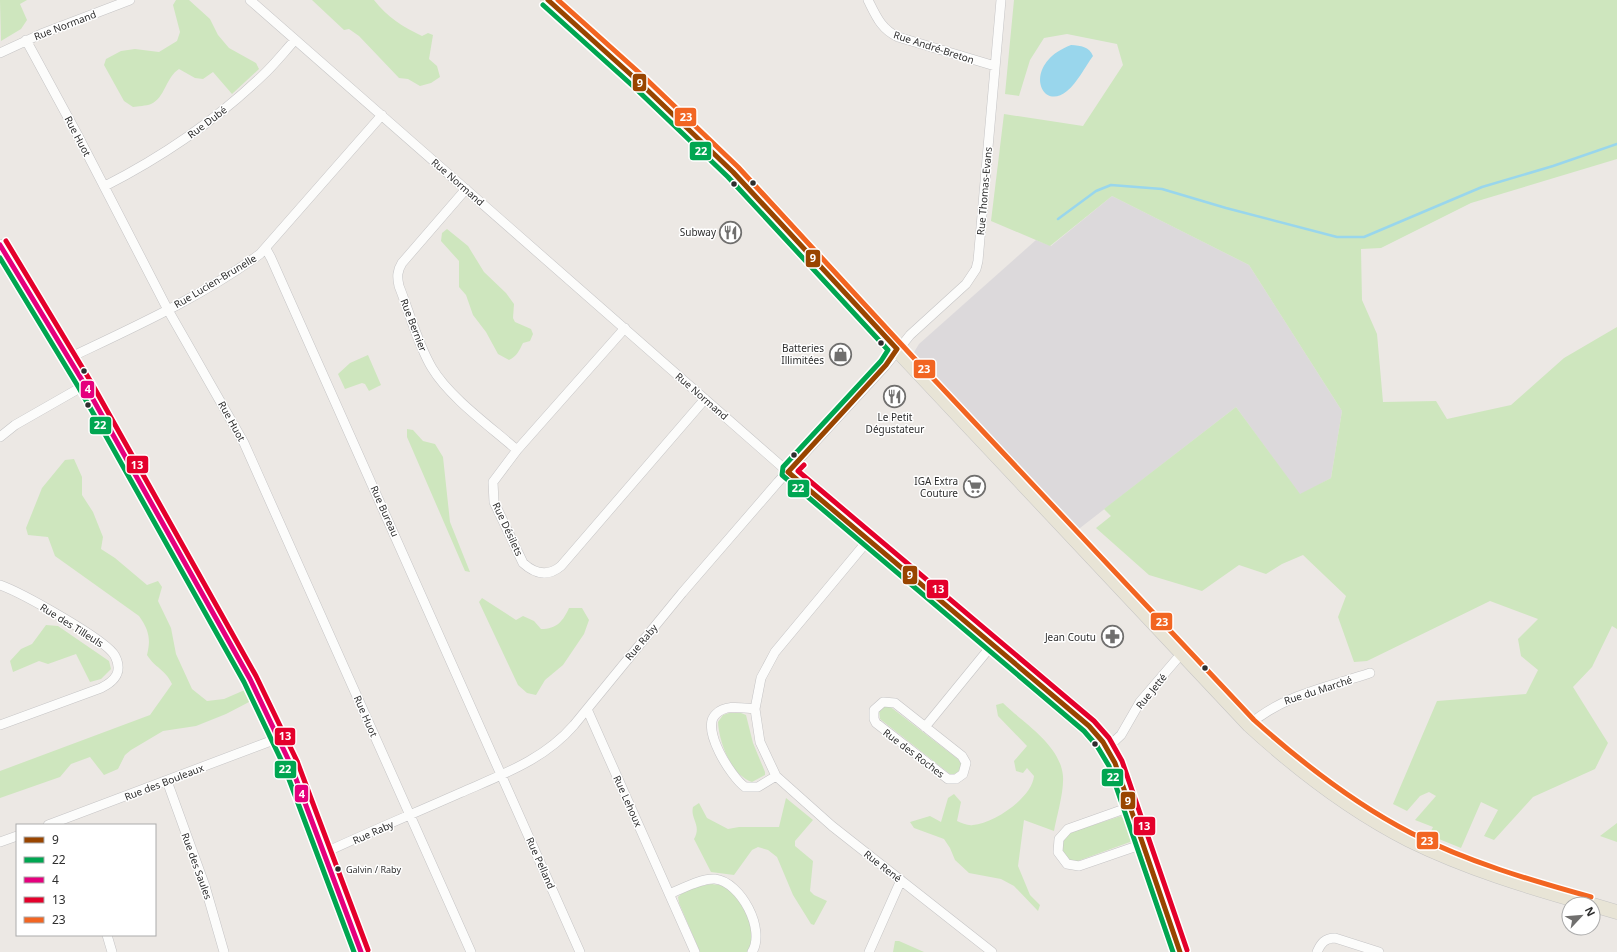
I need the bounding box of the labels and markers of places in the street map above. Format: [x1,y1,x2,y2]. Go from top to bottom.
unlabelled marker [748,178,758,188]
unlabelled marker [729,179,739,189]
restaurant icon: Subway [718,219,744,245]
place label: Subway [680,225,717,239]
unlabelled marker [876,338,886,348]
place label: Batteries Illimitées [781,341,824,367]
shop icon: Batteries Illimitées [827,341,853,367]
unlabelled marker [79,366,89,376]
restaurant icon: Le Petit Dégustateur [882,384,908,410]
unlabelled marker [83,400,93,410]
place label: Le Petit Dégustateur [866,410,924,436]
unlabelled marker [789,450,799,460]
place label: IGA Extra Couture [914,474,958,500]
supermarket icon: IGA Extra Couture [961,474,987,500]
pharmacy icon: Jean Coutu [1099,624,1125,650]
place label: Jean Coutu [1044,630,1096,644]
unlabelled marker [1200,663,1210,673]
unlabelled marker [1090,739,1100,749]
place label: Galvin / Raby [346,863,401,876]
marker: Galvin / Raby [333,864,343,874]

